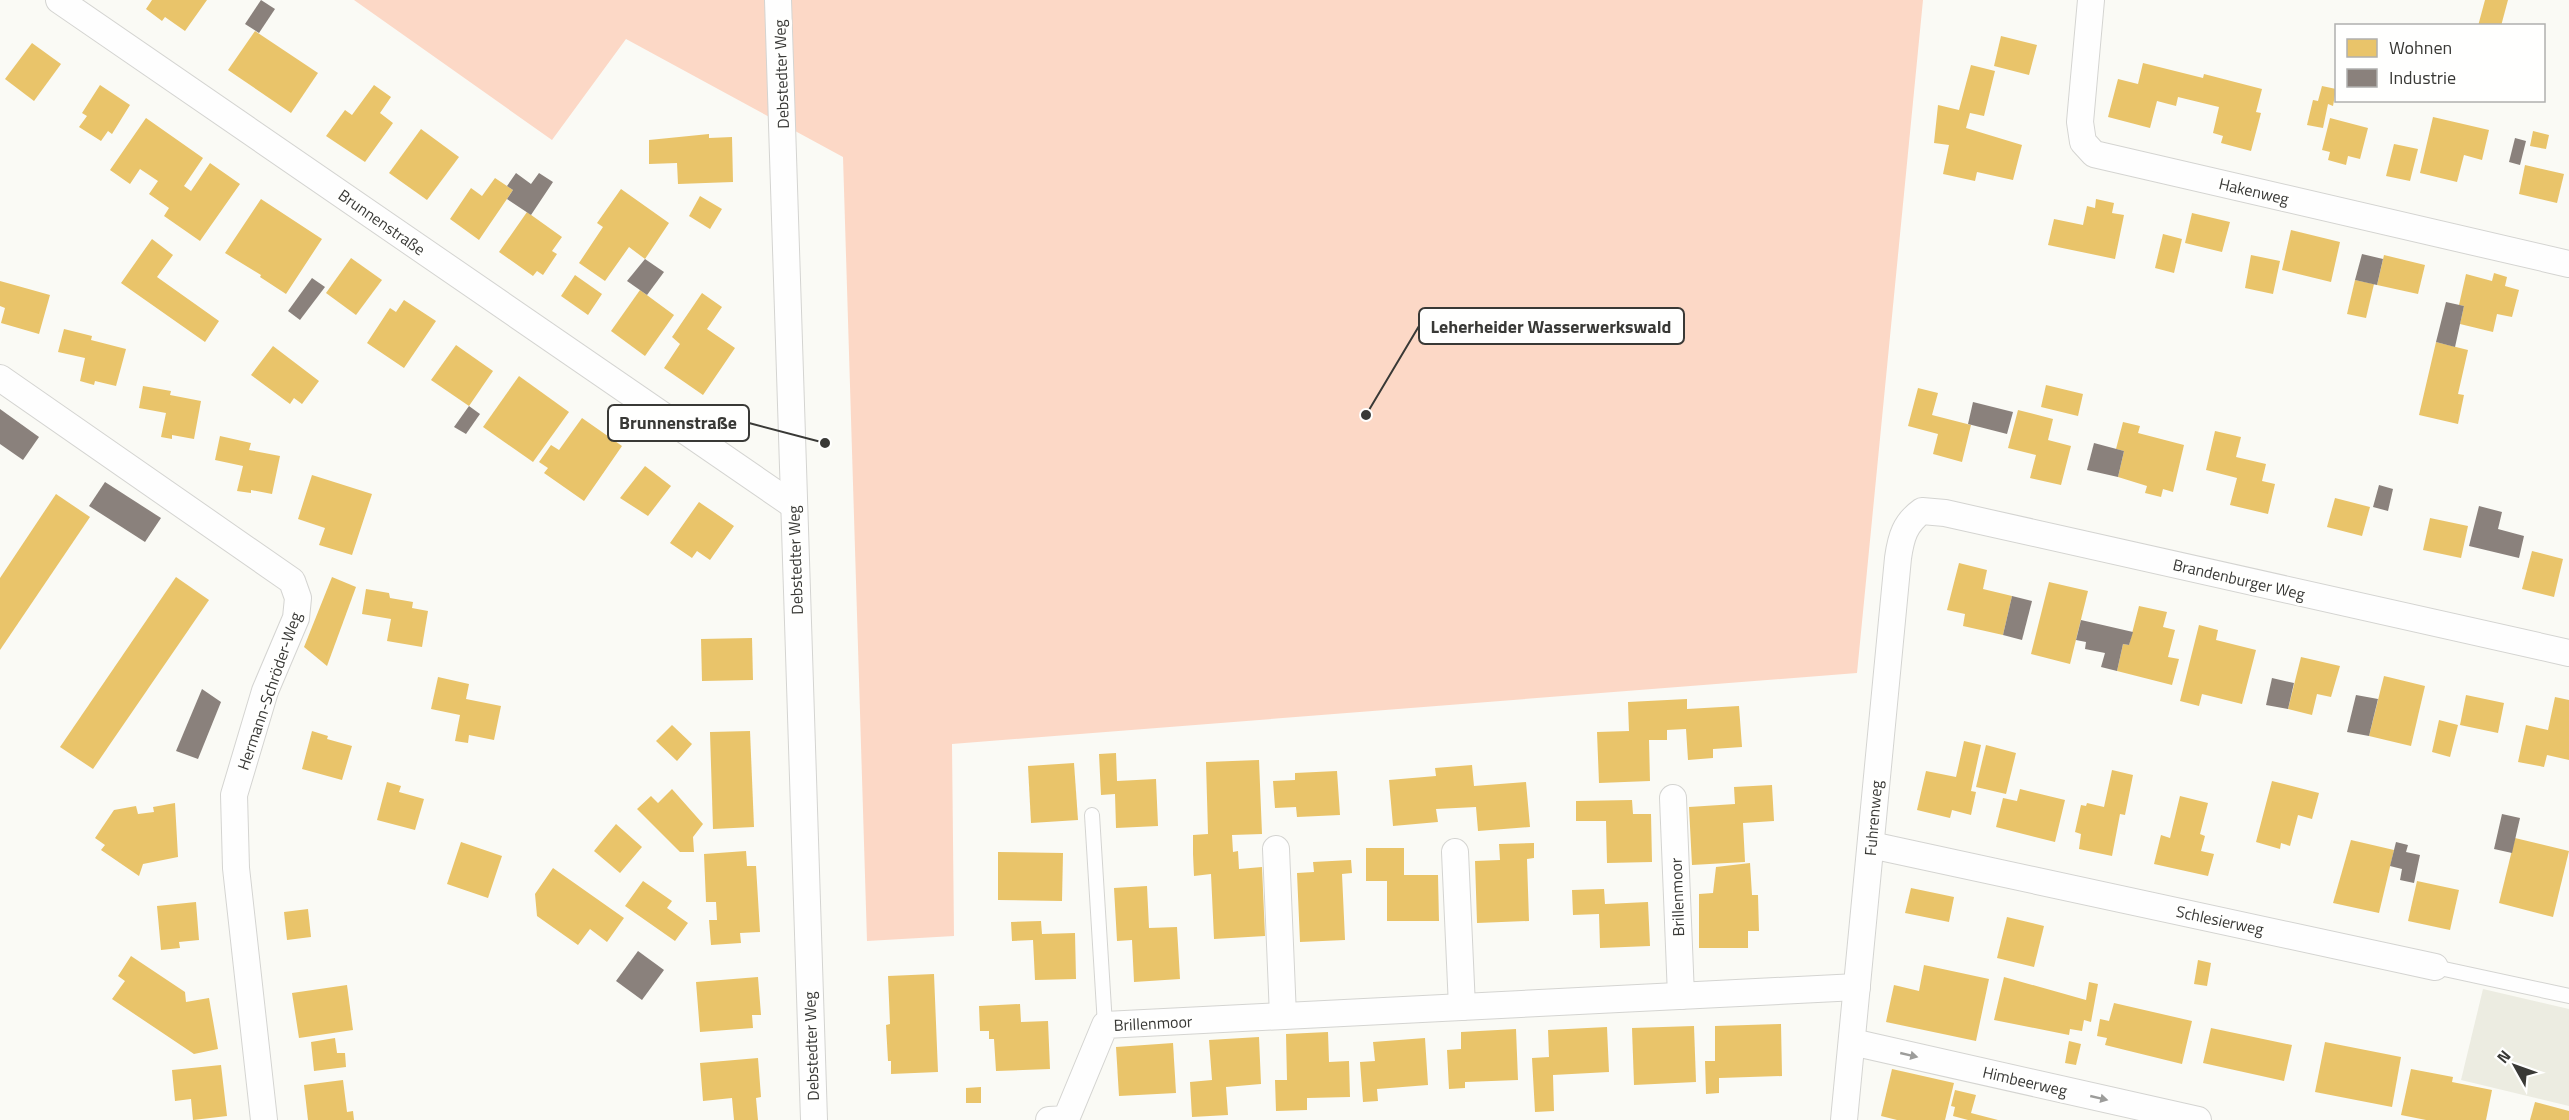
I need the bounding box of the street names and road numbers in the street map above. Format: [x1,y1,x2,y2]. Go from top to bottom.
street label: Debstedter Weg [767,19,795,129]
street label: Hakenweg [2217,171,2291,211]
street label: Brunnenstraße [333,183,431,261]
street label: Debstedter Weg [781,505,809,615]
street label: Brandenburger Weg [2171,552,2307,606]
street label: Hermann-Schröder-Weg [231,609,307,773]
street label: Fuhrenweg [1858,779,1888,857]
street label: Brillenmoor [1664,857,1690,937]
street label: Schlesierweg [2174,899,2266,941]
street label: Debstedter Weg [797,991,825,1101]
street label: Brillenmoor [1113,1009,1193,1037]
street label: Himbeerweg [1980,1060,2070,1102]

